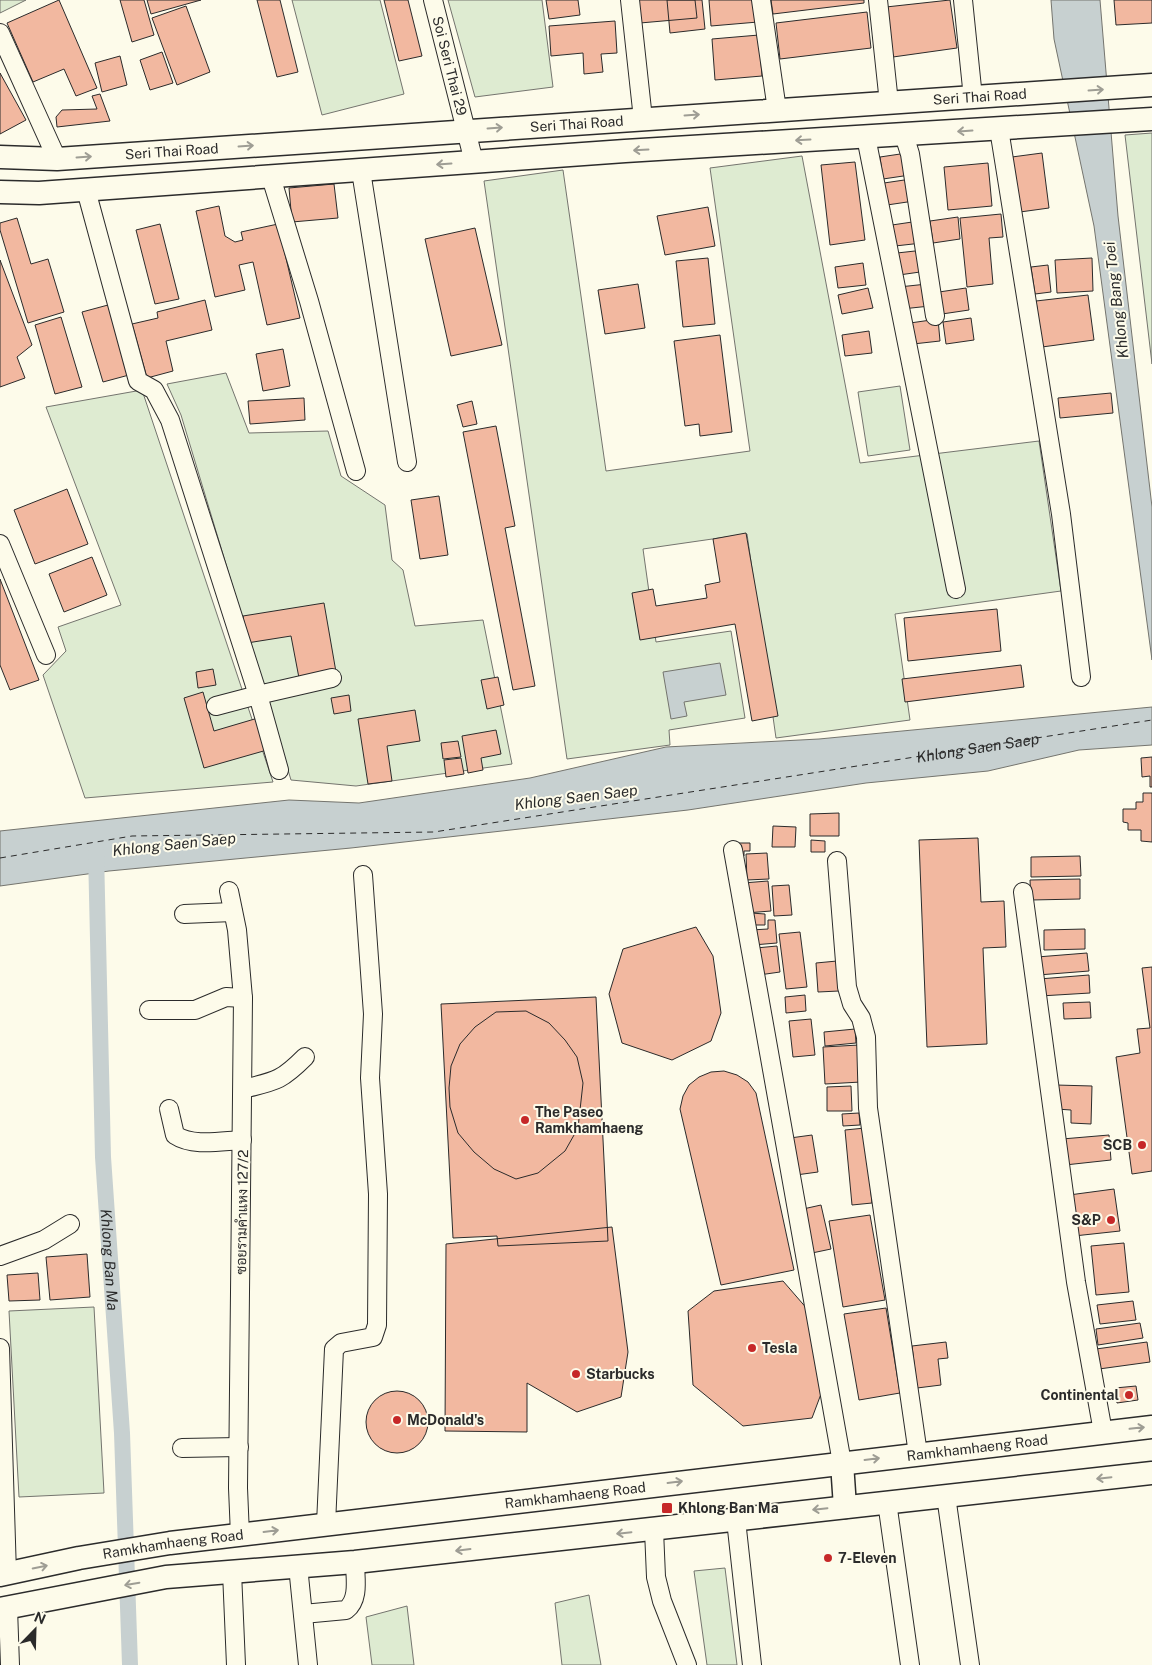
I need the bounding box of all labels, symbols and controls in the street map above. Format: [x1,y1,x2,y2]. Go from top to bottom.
street label: Soi Seri Thai 29 [429,15,470,118]
street label: Seri Thai Road [932,85,1027,108]
one-way arrow [1088,85,1104,94]
one-way arrow [684,111,700,120]
street label: Seri Thai Road [529,113,624,135]
one-way arrow [487,123,503,133]
one-way arrow [957,126,973,135]
one-way arrow [795,136,811,145]
street label: Seri Thai Road [124,140,219,162]
one-way arrow [237,141,253,150]
one-way arrow [633,146,649,155]
one-way arrow [75,152,91,161]
one-way arrow [436,160,452,169]
water label: Khlong Bang Toei [1100,240,1132,359]
water label: Khlong Saen Saep [915,729,1041,765]
water label: Khlong Saen Saep [513,781,639,813]
water label: Khlong Saen Saep [111,829,237,859]
place label: The Paseo Ramkhamhaeng [535,1104,643,1136]
marker: The Paseo Ramkhamhaeng [519,1114,531,1126]
place label: SCB [1103,1137,1132,1153]
marker: SCB [1136,1139,1148,1151]
street label: ซอยรามคำแหง 127/2 [233,1150,251,1274]
water label: Khlong Ban Ma [98,1208,122,1311]
place label: S&P [1071,1212,1101,1228]
marker: S&P [1105,1214,1117,1226]
place label: Tesla [762,1340,798,1356]
marker: Tesla [746,1342,758,1354]
place label: Starbucks [586,1366,655,1382]
marker: Starbucks [570,1368,582,1380]
place label: Continental [1040,1387,1119,1403]
marker: Continental [1123,1389,1135,1401]
place label: McDonald's [407,1412,484,1428]
marker: McDonald's [391,1414,403,1426]
one-way arrow [1129,1423,1145,1433]
street label: Ramkhamhaeng Road [906,1431,1049,1464]
one-way arrow [863,1454,879,1464]
one-way arrow [1096,1474,1112,1483]
one-way arrow [667,1477,683,1487]
street label: Ramkhamhaeng Road [504,1479,647,1511]
place label: Khlong Ban Ma [678,1500,779,1516]
marker: Khlong Ban Ma [660,1501,674,1515]
one-way arrow [813,1504,829,1514]
street label: Ramkhamhaeng Road [101,1526,244,1562]
one-way arrow [263,1526,279,1536]
one-way arrow [616,1528,632,1538]
one-way arrow [455,1545,471,1555]
place label: 7-Eleven [838,1550,897,1566]
marker: 7-Eleven [822,1552,834,1564]
one-way arrow [31,1562,47,1571]
one-way arrow [124,1579,140,1589]
north arrow [10,1605,60,1655]
text: N [32,1609,48,1628]

